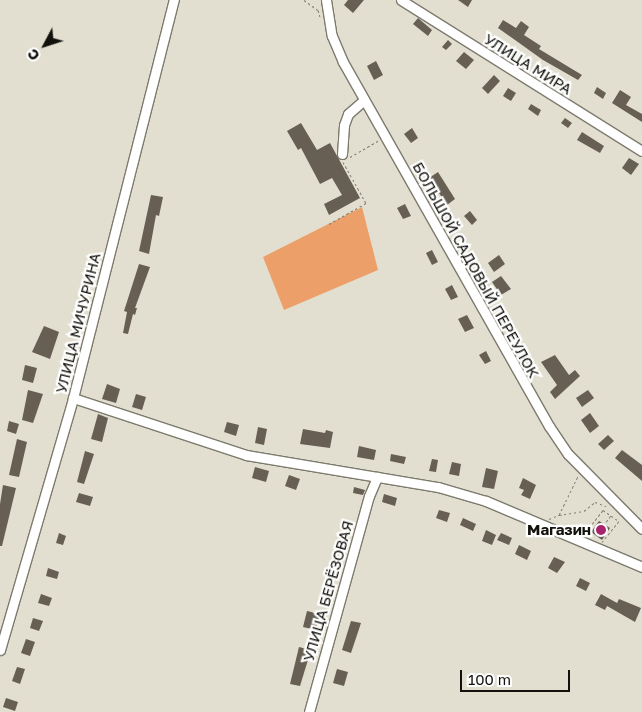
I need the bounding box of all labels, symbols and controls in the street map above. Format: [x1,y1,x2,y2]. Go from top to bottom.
north arrow [20,20,70,70]
street label: УЛИЦА МИРА [481,30,575,98]
text: С [23,46,43,64]
street label: БОЛЬШОЙ САДОВЫЙ ПЕРЕУЛОК [409,159,543,381]
street label: УЛИЦА МИЧУРИНА [52,251,104,395]
street label: УЛИЦА БЕРЁЗОВАЯ [299,519,357,663]
place label: Магазин [527,521,591,539]
marker: Магазин [595,524,607,536]
scale bar [462,660,572,692]
text: 100 m [468,670,511,688]

